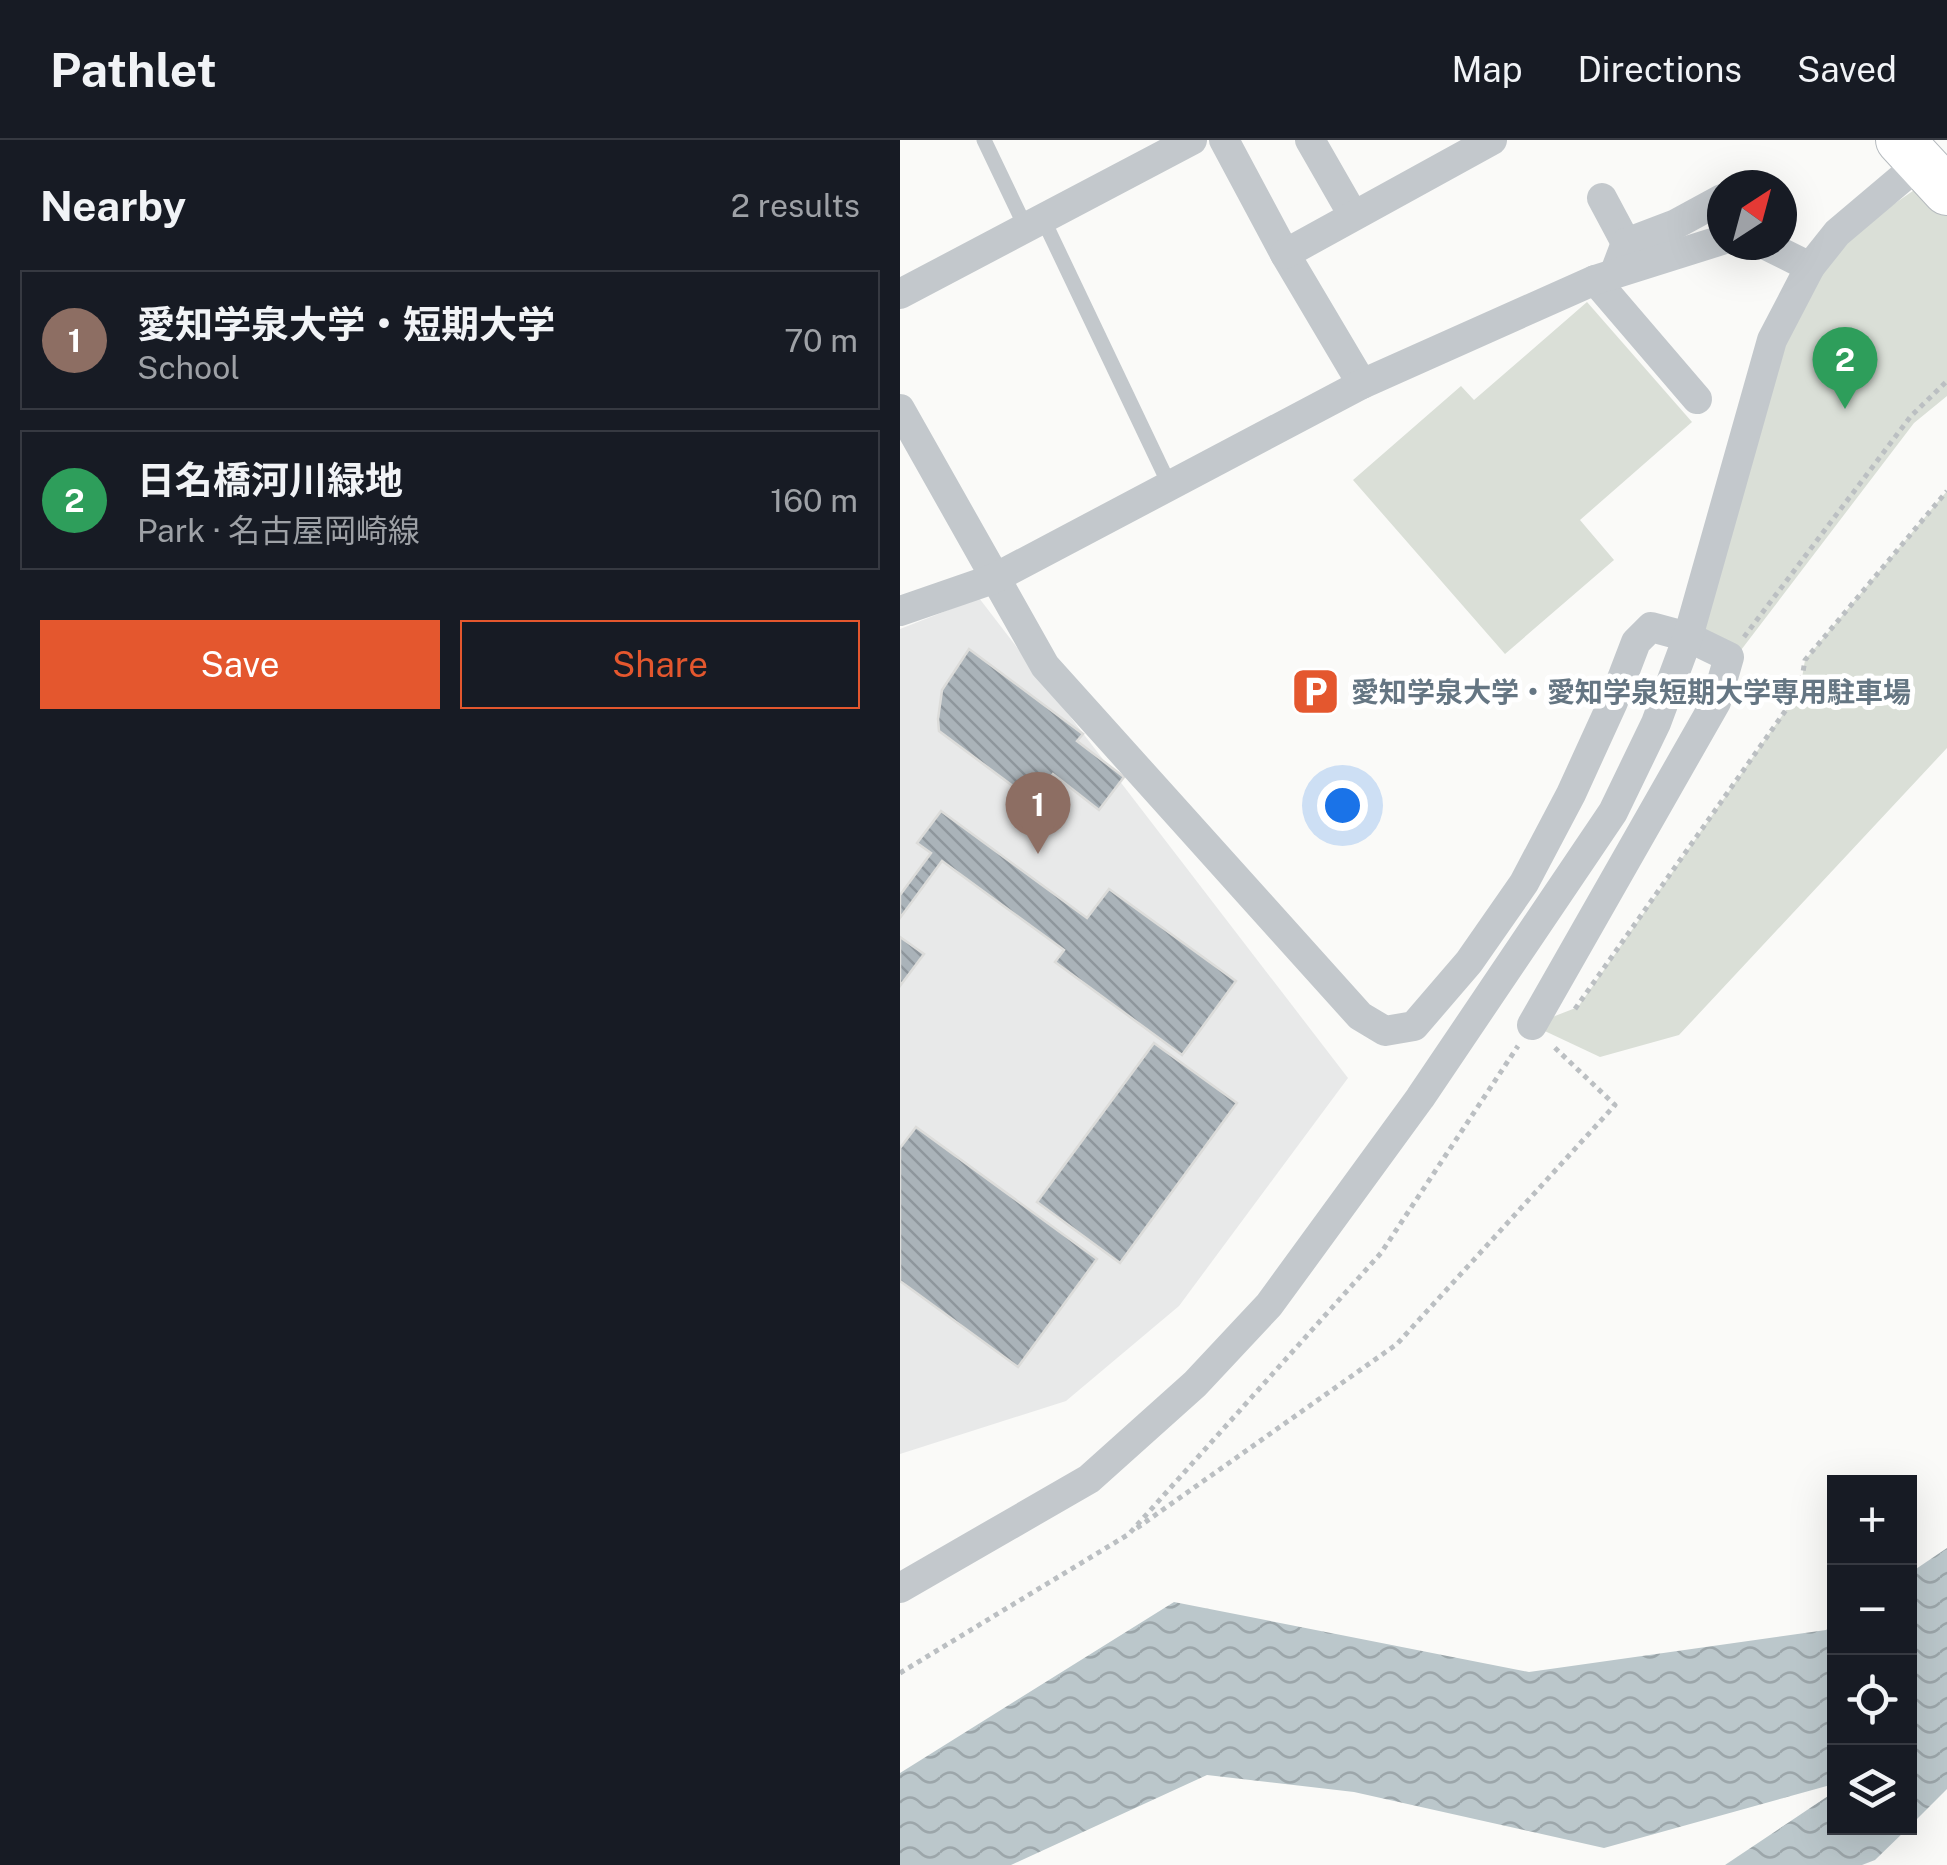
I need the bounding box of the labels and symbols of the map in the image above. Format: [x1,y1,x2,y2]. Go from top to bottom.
north arrow [1707,170,1797,260]
pin: 2 [1812,326,1878,409]
parking icon: 愛知学泉大学・愛知学泉短期大学専用駐車場 [1290,666,1342,718]
place label: 愛知学泉大学・愛知学泉短期大学専用駐車場 [1351,675,1911,708]
pin: 1 [1006,772,1070,854]
your location [1317,780,1368,831]

